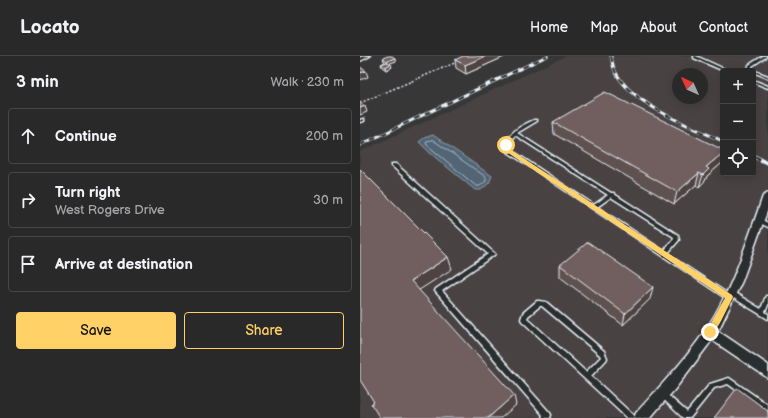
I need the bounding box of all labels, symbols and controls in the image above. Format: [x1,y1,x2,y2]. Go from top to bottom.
text: Locato [20,16,80,39]
text: Home [530,19,568,36]
text: Map [590,19,618,36]
text: About [640,19,677,36]
text: Contact [699,19,748,36]
north arrow [672,68,708,104]
map controls [720,68,756,176]
button: + [720,68,756,104]
text: 3 min [16,72,59,92]
text: Walk · 230 m [270,74,344,90]
button: − [720,104,756,140]
icon: ahead [17,125,39,147]
text: Continue [55,127,117,146]
text: 200 m [306,128,343,144]
route start [497,136,515,154]
button: locate [720,140,756,176]
text: Turn right [55,183,120,202]
icon: right [17,189,39,211]
text: 30 m [313,192,343,208]
text: West Rogers Drive [55,202,165,218]
icon: arrive [17,253,39,275]
text: Arrive at destination [55,255,193,274]
button: Save [16,312,176,349]
button: Share [184,312,344,349]
route end [701,323,719,341]

